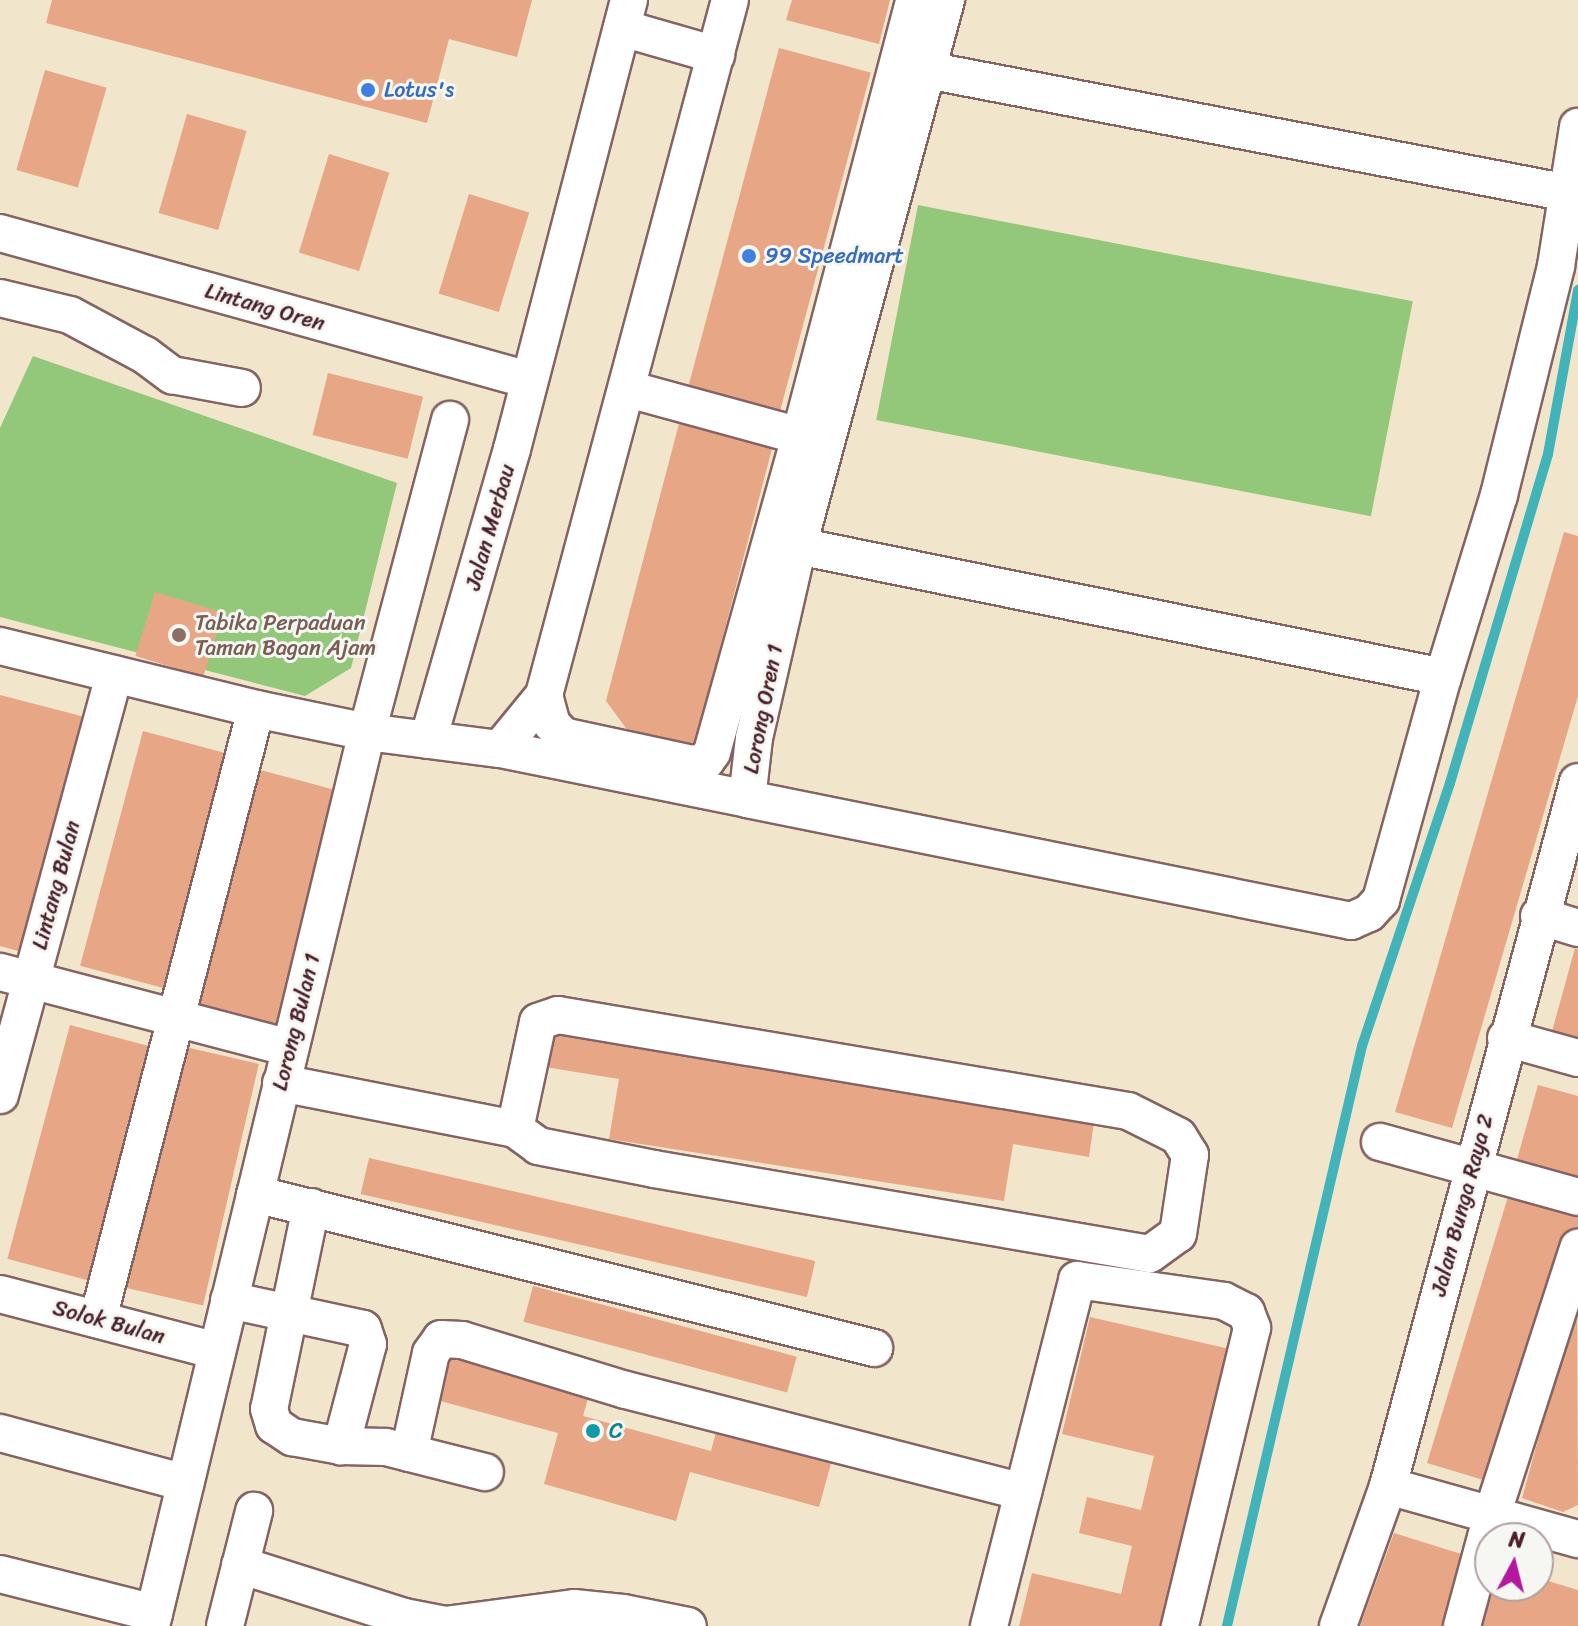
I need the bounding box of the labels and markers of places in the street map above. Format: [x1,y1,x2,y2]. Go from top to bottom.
place label: Lotus's [384,77,454,103]
marker: Lotus's [359,81,377,99]
place label: 99 Speedmart [765,243,904,269]
marker: 99 Speedmart [740,247,758,265]
place label: Tabika Perpaduan Taman Bagan Ajam [195,609,376,660]
marker: Tabika Perpaduan Taman Bagan Ajam [170,626,188,644]
place label: C [609,1418,623,1444]
marker: C [584,1422,602,1440]

